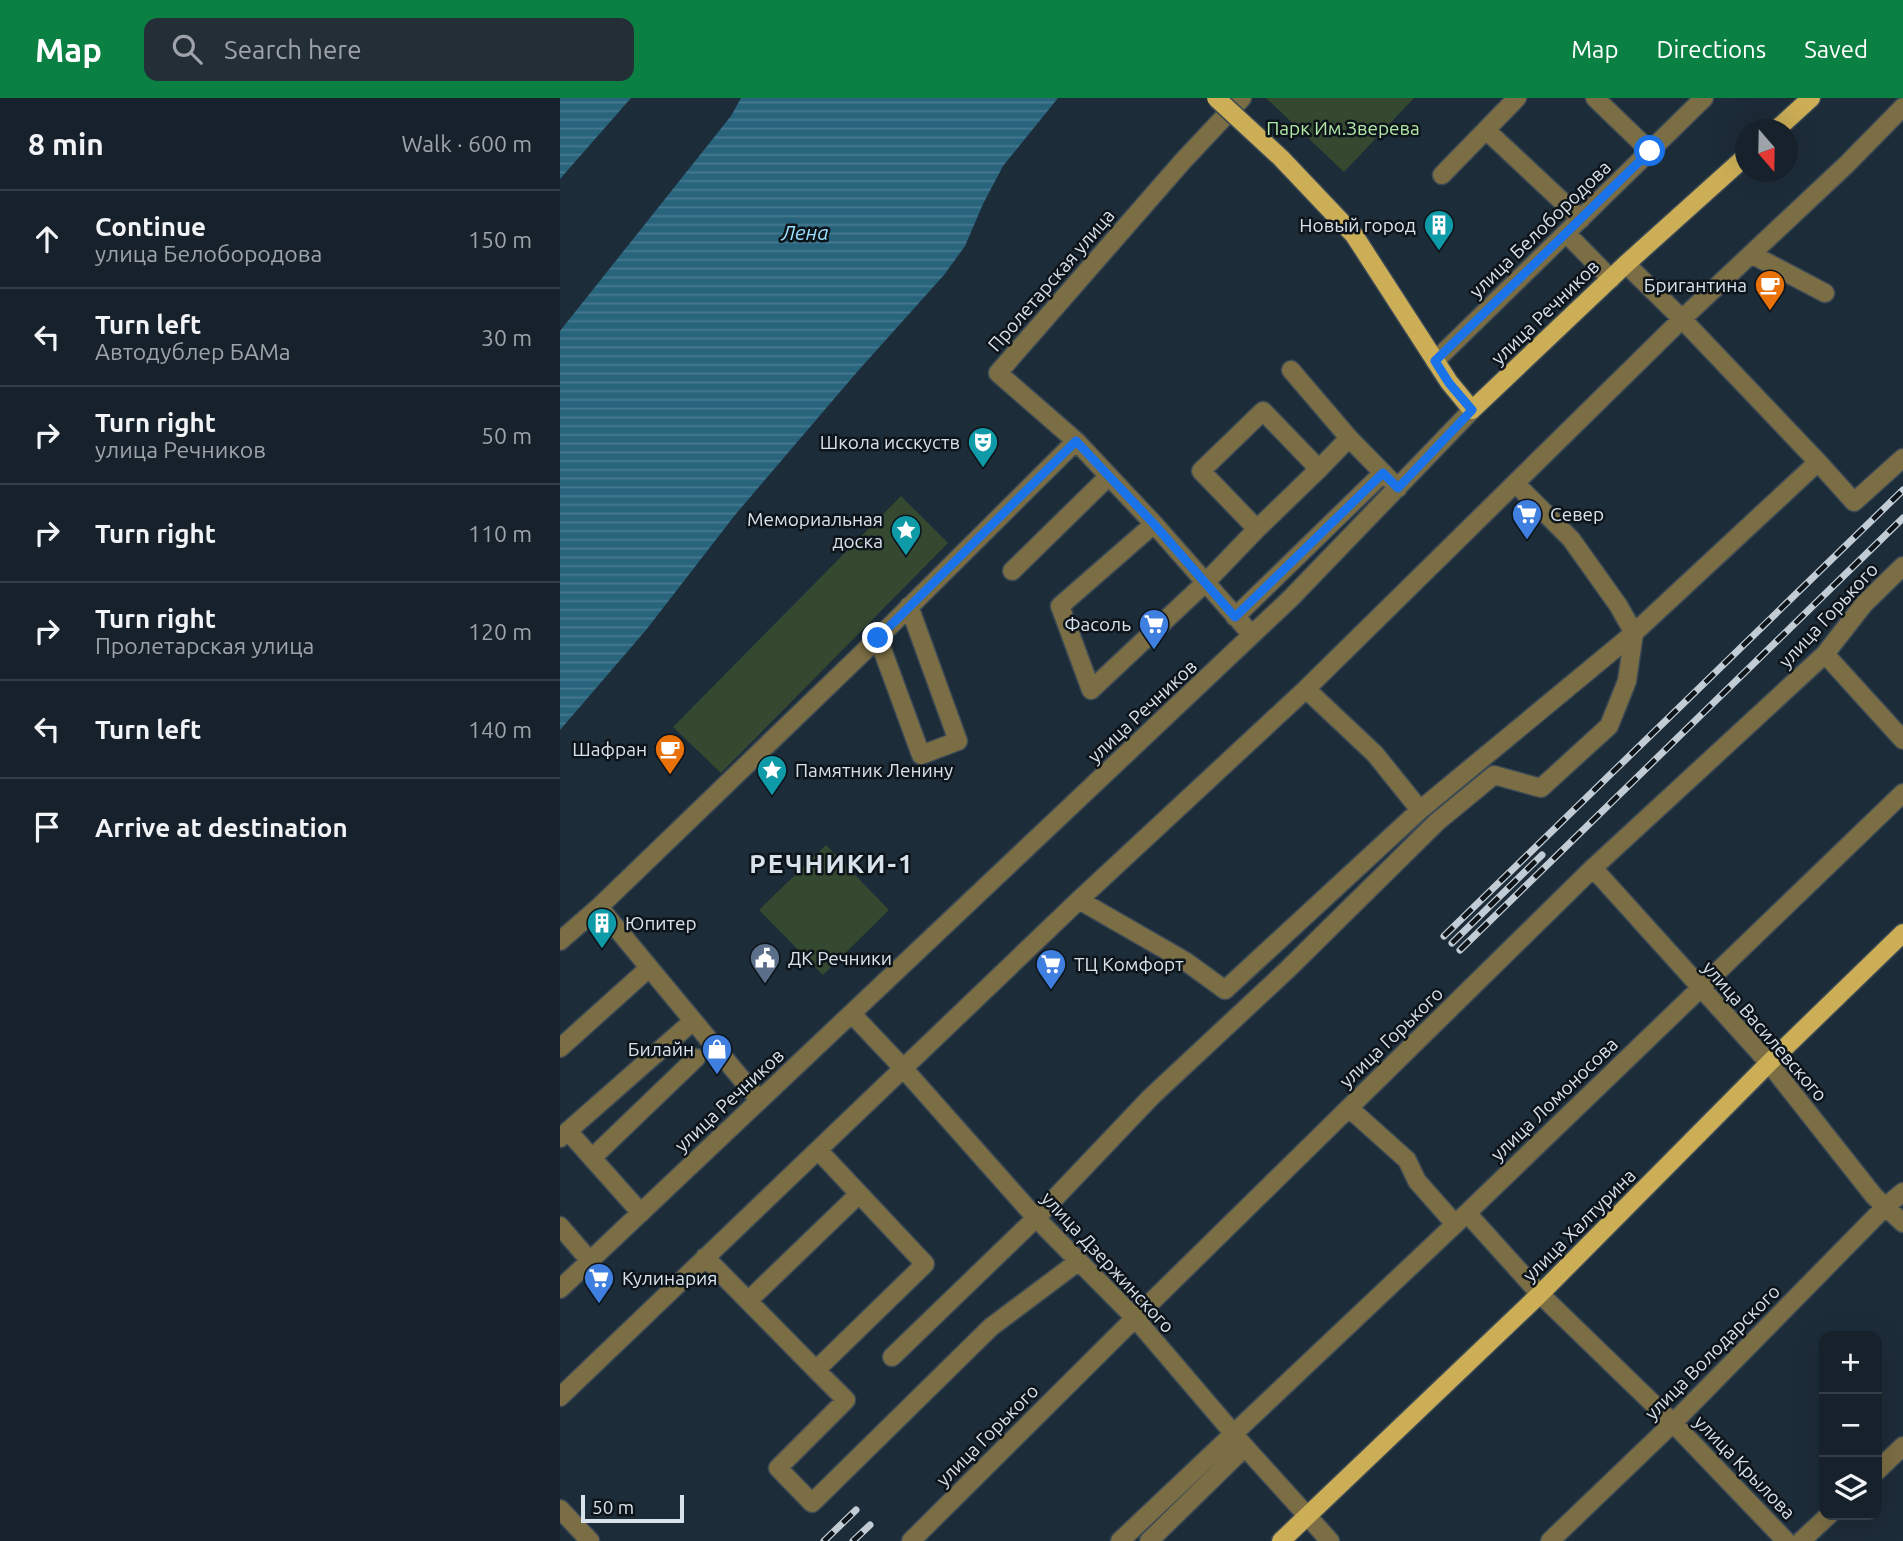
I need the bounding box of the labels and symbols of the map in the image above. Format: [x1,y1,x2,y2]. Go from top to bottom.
park label: Парк Им.Зверева [1266,117,1420,139]
north arrow [1735,119,1798,182]
route start [1634,135,1665,166]
street label: улица Белобородова [1465,156,1615,302]
street label: Пролетарская улица [983,204,1119,356]
building icon: Новый город [1422,208,1456,252]
place label: Новый город [1299,214,1416,236]
water label: Лена [780,220,829,244]
street label: улица Речников [1487,255,1603,369]
cafe icon: Бригантина [1753,268,1787,312]
place label: Бригантина [1644,274,1747,296]
theatre icon: Школа исскуств [966,425,1000,469]
place label: Школа исскуств [820,431,960,453]
supermarket icon: Север [1510,497,1544,541]
place label: Север [1550,503,1604,525]
place label: Мемориальная доска [747,508,883,552]
place icon: Мемориальная доска [889,513,923,557]
street label: улица Горького [1774,558,1882,672]
supermarket icon: Фасоль [1137,607,1171,651]
place label: Фасоль [1064,613,1131,635]
route end [862,622,893,653]
street label: улица Речников [1083,655,1201,767]
cafe icon: Шафран [653,732,687,776]
place label: Шафран [572,738,647,760]
place icon: Памятник Ленину [755,753,789,797]
place label: Памятник Ленину [795,759,953,781]
district label: РЕЧНИКИ-1 [749,849,915,878]
building icon: Юпитер [585,906,619,950]
place label: Юпитер [625,912,697,934]
public building icon: ДК Речники [748,941,782,985]
place label: ДК Речники [788,947,892,969]
supermarket icon: ТЦ Комфорт [1034,947,1068,991]
place label: ТЦ Комфорт [1074,953,1184,975]
street label: улица Василевского [1698,956,1832,1106]
street label: улица Горького [1335,982,1447,1092]
shop icon: Билайн [700,1032,734,1076]
street label: улица Ломоносова [1486,1033,1622,1165]
place label: Билайн [628,1038,694,1060]
street label: улица Речников [670,1044,788,1156]
street label: улица Халтурина [1518,1164,1640,1286]
street label: улица Дзержинского [1037,1187,1179,1337]
supermarket icon: Кулинария [582,1261,616,1305]
place label: Кулинария [622,1267,718,1289]
street label: улица Володарского [1640,1280,1784,1424]
street label: улица Горького [931,1379,1043,1491]
street label: улица Крылова [1690,1411,1800,1523]
scale bar [581,1492,684,1524]

